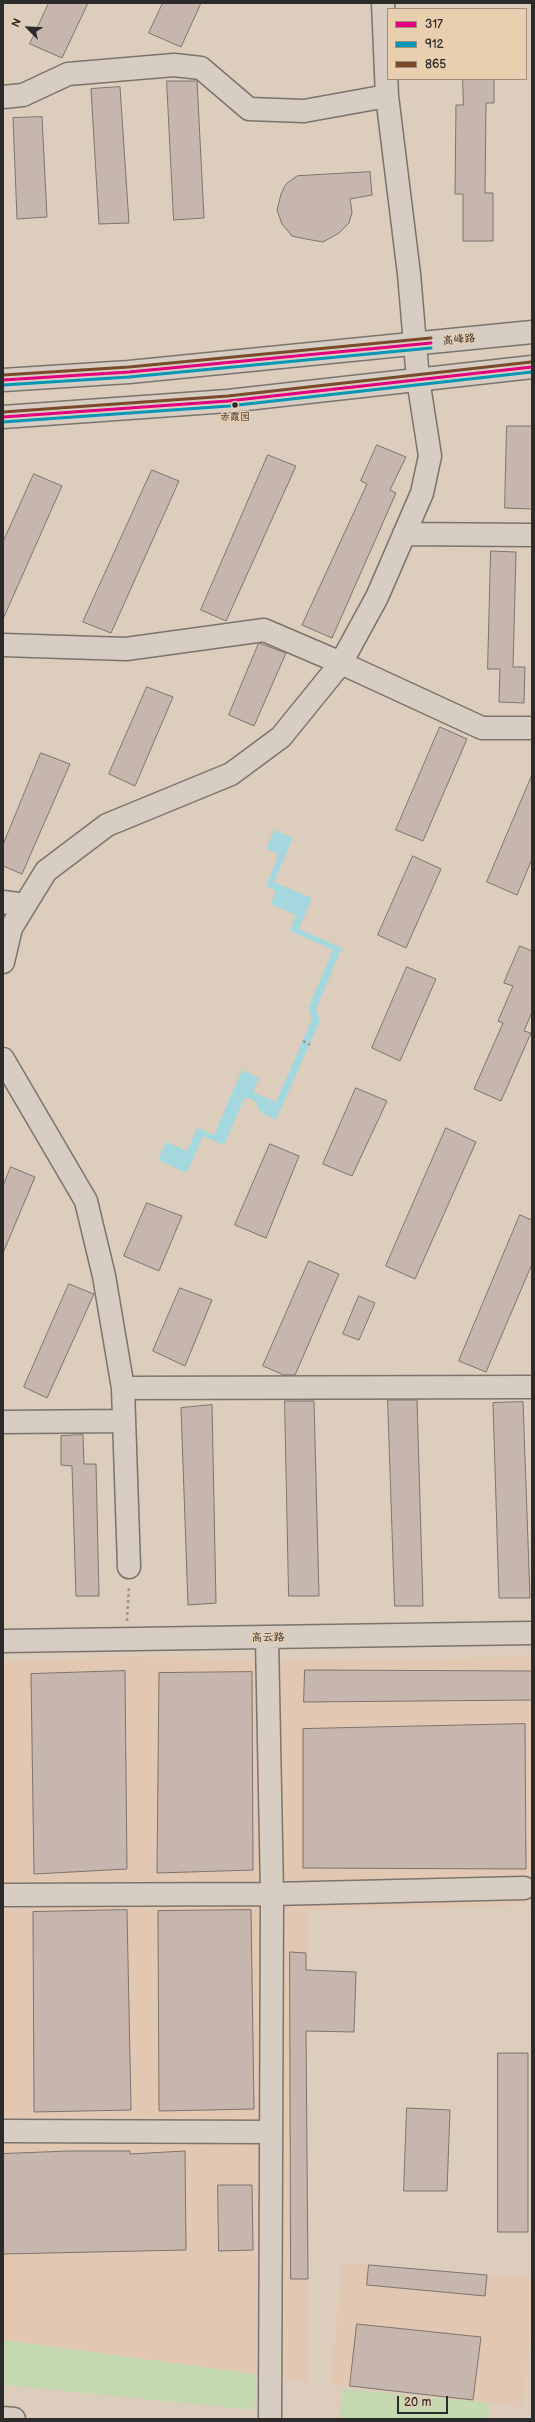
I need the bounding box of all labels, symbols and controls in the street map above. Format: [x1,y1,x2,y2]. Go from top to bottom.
north arrow [8,8,48,48]
legend [387,8,527,80]
text: N [9,17,24,29]
text: 317 [425,17,443,32]
text: 912 [425,37,444,52]
text: 865 [425,57,446,72]
street label: 高峰路 [442,332,476,348]
marker: 赤霞园 [230,400,240,410]
place label: 赤霞园 [220,411,250,423]
street label: 高云路 [251,1631,285,1645]
scale bar [399,2388,450,2414]
text: 20 m [404,2395,431,2410]

